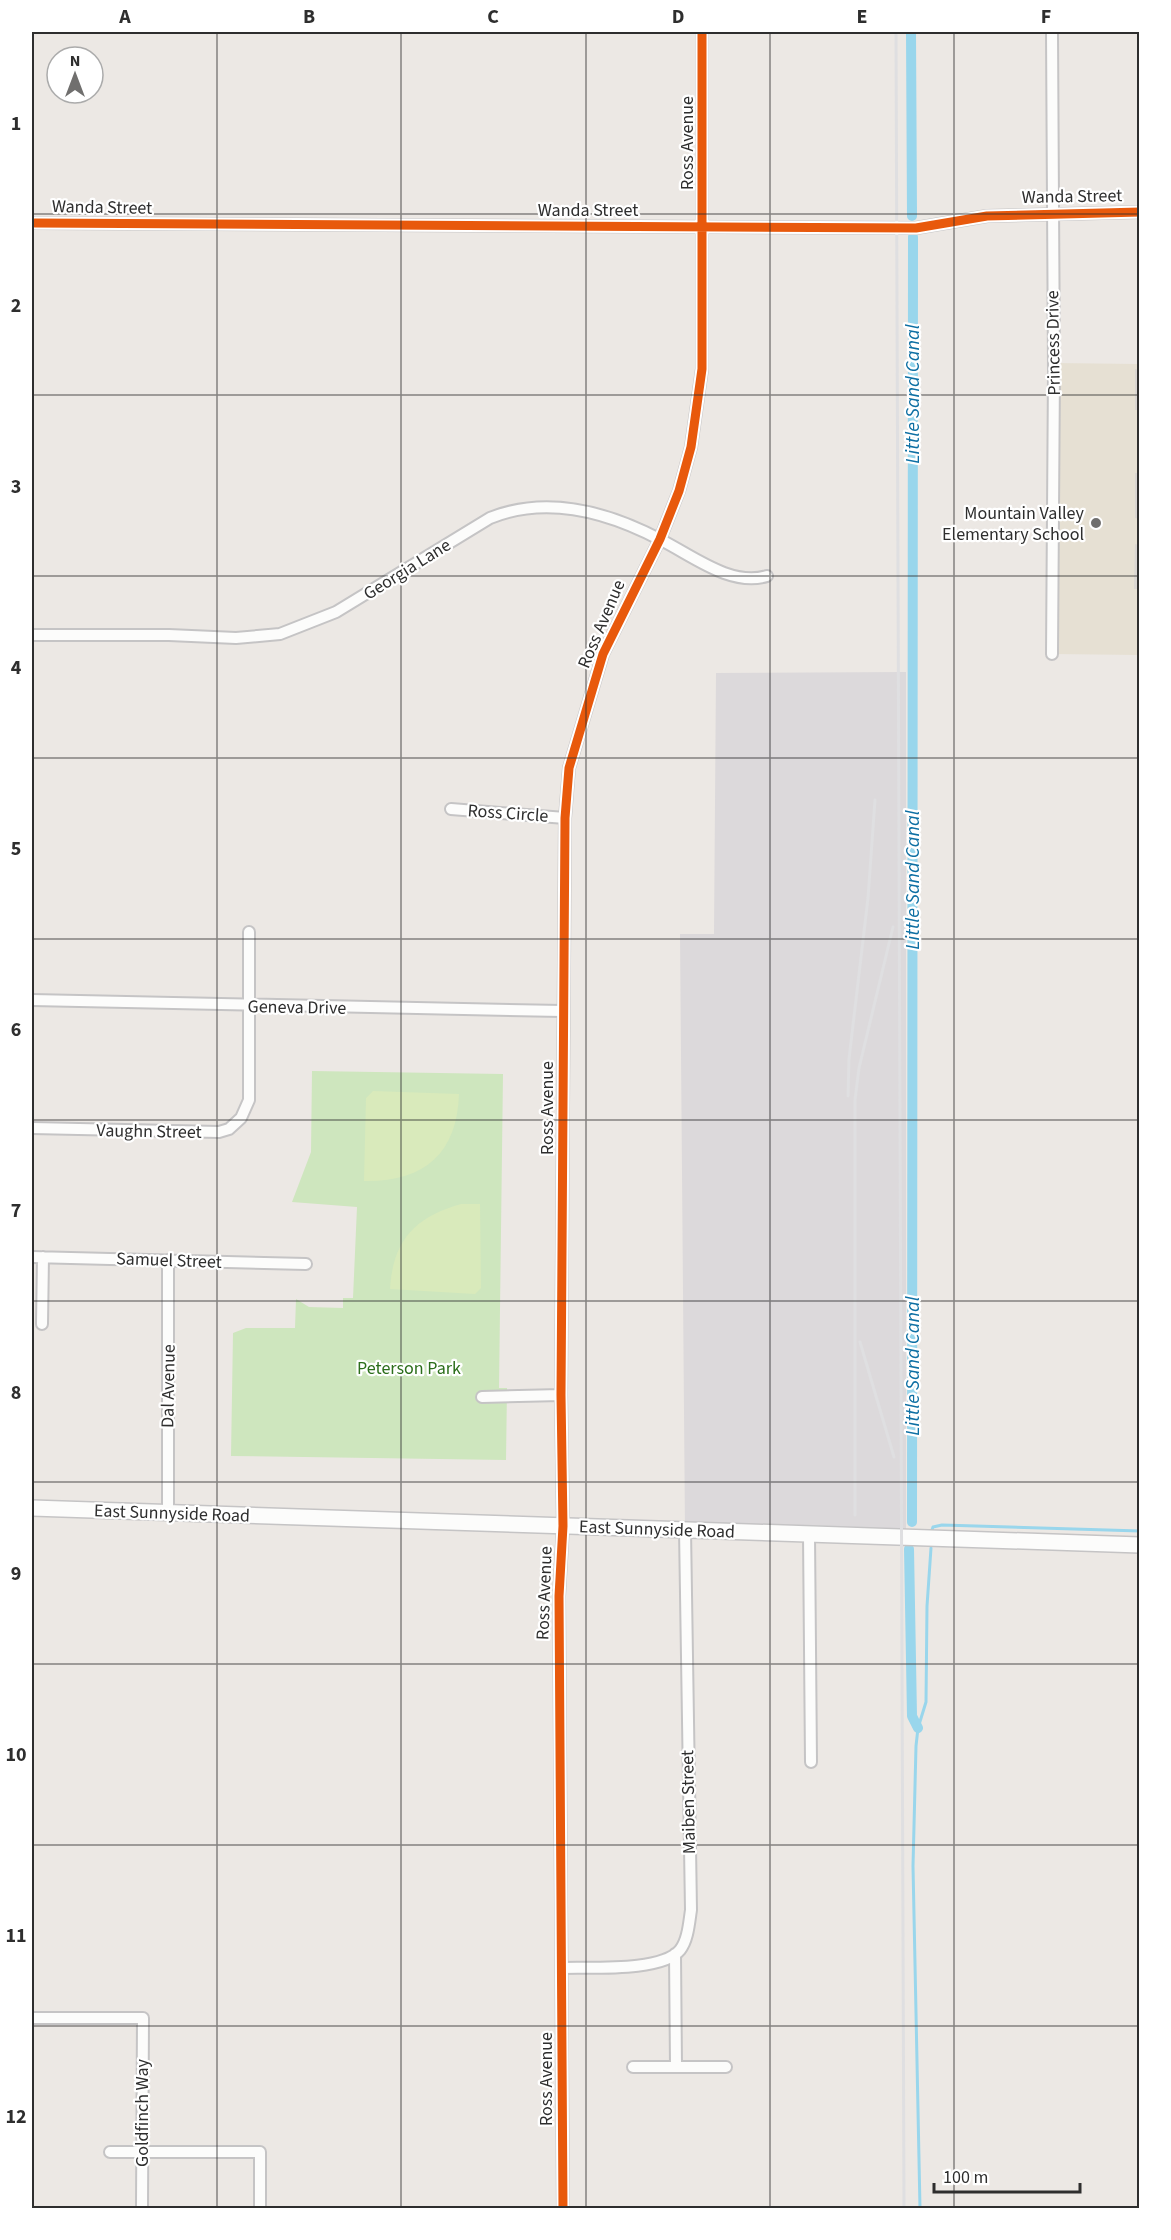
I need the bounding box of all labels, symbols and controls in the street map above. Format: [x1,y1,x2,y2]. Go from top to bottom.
text: A [118,3,131,31]
text: B [303,3,315,31]
text: C [487,3,499,31]
text: D [672,3,684,31]
text: E [857,3,867,31]
text: F [1041,3,1051,31]
north arrow [45,45,105,105]
text: N [70,50,80,72]
street label: Ross Avenue [675,96,700,190]
text: 1 [11,110,21,138]
street label: Wanda Street [1022,183,1122,210]
street label: Wanda Street [52,194,152,221]
street label: Wanda Street [538,198,638,223]
street label: Princess Drive [1040,290,1067,396]
text: 2 [11,292,21,320]
water label: Little Sand Canal [899,324,927,464]
text: 3 [11,473,21,501]
place label: Mountain Valley Elementary School [942,501,1085,547]
marker: Mountain Valley Elementary School [1089,516,1103,530]
street label: Georgia Lane [359,533,456,606]
street label: Ross Avenue [572,576,631,672]
text: 4 [11,654,22,682]
street label: Ross Circle [467,798,549,829]
water label: Little Sand Canal [899,810,927,950]
text: 5 [11,835,21,863]
street label: Geneva Drive [247,994,347,1021]
text: 6 [11,1016,21,1044]
street label: Ross Avenue [535,1061,560,1155]
street label: Vaughn Street [96,1118,202,1145]
text: 7 [11,1197,21,1225]
street label: Samuel Street [116,1246,222,1275]
water label: Little Sand Canal [899,1296,927,1436]
street label: Dal Avenue [155,1344,182,1428]
park label: Peterson Park [357,1356,461,1381]
text: 8 [11,1379,21,1407]
street label: East Sunnyside Road [94,1498,250,1529]
street label: East Sunnyside Road [579,1514,735,1545]
street label: Ross Avenue [530,1546,559,1640]
text: 9 [11,1560,21,1588]
text: 10 [5,1741,27,1769]
street label: Maiben Street [675,1750,702,1854]
text: 11 [5,1922,27,1950]
street label: Ross Avenue [534,2032,559,2126]
street label: Goldfinch Way [130,2058,155,2167]
text: 12 [5,2103,27,2131]
scale bar [934,2156,1080,2194]
text: 100 m [943,2165,988,2190]

